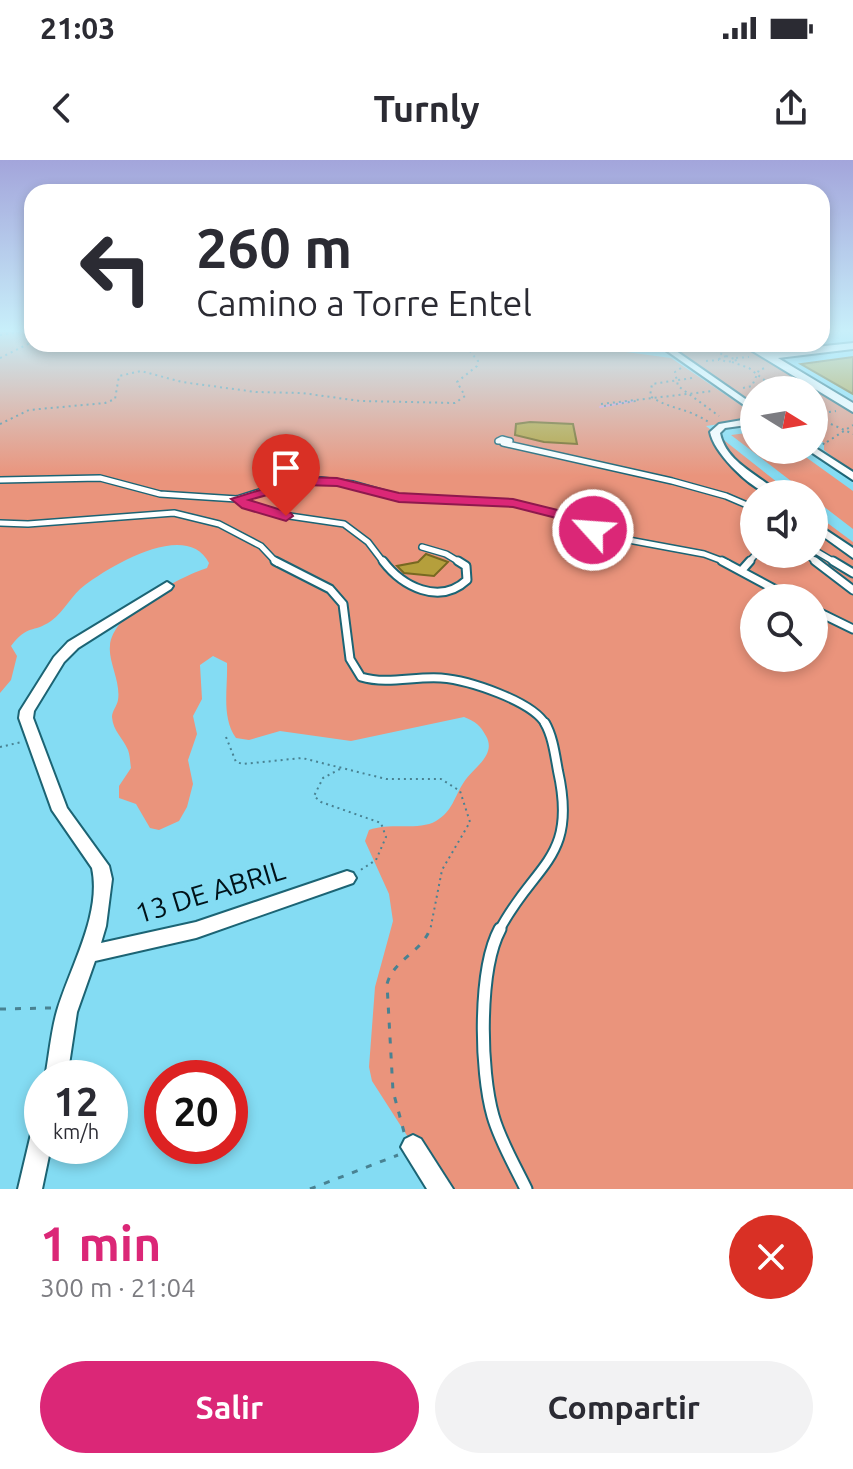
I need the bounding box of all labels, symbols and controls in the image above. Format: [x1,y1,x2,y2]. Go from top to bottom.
text: 21:03 [40,11,115,45]
icon: back [40,86,84,130]
icon: share [769,86,813,130]
text: Turnly [373,88,480,129]
icon: left [64,216,168,320]
text: 260 m [196,216,352,279]
text: Camino a Torre Entel [196,282,532,323]
north arrow [740,376,828,464]
map controls [740,376,828,672]
pin [252,434,320,516]
icon: arrive [264,446,308,490]
button: sound [740,480,828,568]
position arrow [551,488,635,572]
button: search [740,584,828,672]
street label: 13 DE ABRIL [131,854,289,928]
speed limit sign: 20 [144,1060,248,1164]
text: 12 [53,1079,99,1124]
text: km/h [53,1120,99,1143]
button: close [729,1215,813,1299]
text: 1 min [40,1216,161,1270]
text: 300 m · 21:04 [40,1273,196,1302]
button: Salir [40,1361,419,1453]
button: Compartir [435,1361,813,1453]

